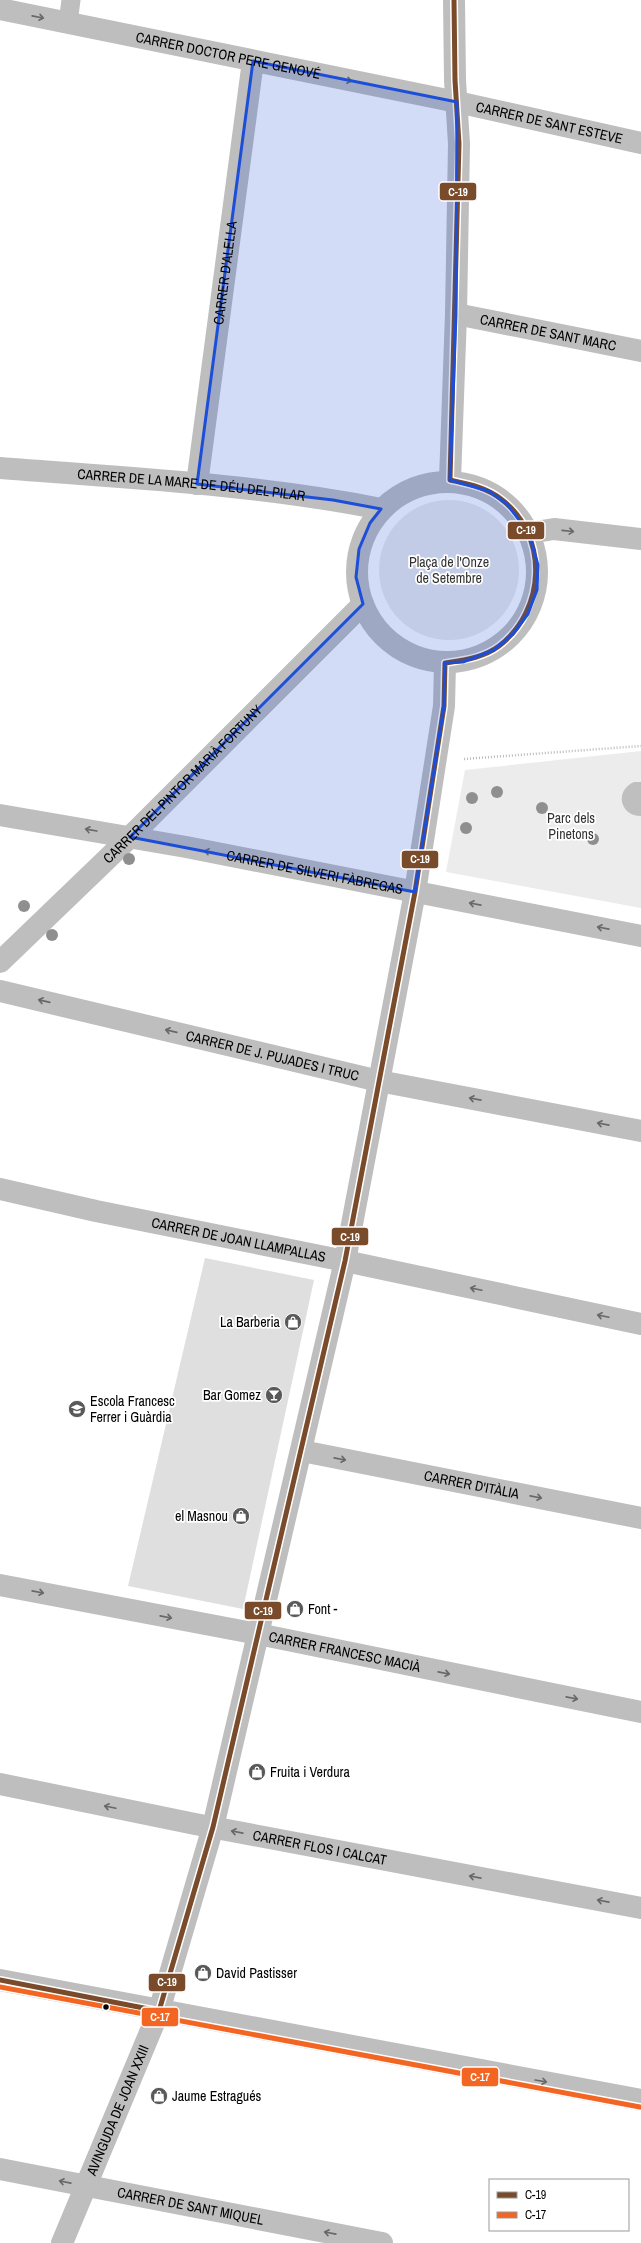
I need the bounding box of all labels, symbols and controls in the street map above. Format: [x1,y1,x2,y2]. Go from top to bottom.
one-way arrow [31,13,44,21]
street label: CARRER DOCTOR PERE GENOVÉ [134,28,322,83]
one-way arrow [339,76,352,84]
street label: CARRER DE SANT ESTEVE [474,97,625,148]
line badge: C-19 [439,182,477,201]
text: C-19 [448,185,468,199]
street label: CARRER D'ALELLA [209,220,241,326]
street label: CARRER DE SANT MARC [479,310,618,355]
street label: CARRER DE LA MARE DE DÉU DEL PILAR [77,465,306,505]
line badge: C-19 [507,521,545,540]
text: C-19 [516,523,536,537]
one-way arrow [561,527,574,535]
park label: Plaça de l'Onze de Setembre [409,553,489,587]
street label: CARRER DEL PINTOR MARIÀ FORTUNY [99,701,266,867]
park label: Parc dels Pinetons [547,809,595,843]
one-way arrow [85,826,98,834]
street label: CARRER DE SILVERI FÀBREGAS [225,846,405,898]
one-way arrow [204,848,217,856]
line badge: C-19 [401,850,439,869]
text: C-19 [410,852,430,866]
one-way arrow [469,900,482,908]
one-way arrow [597,924,610,932]
one-way arrow [38,997,51,1005]
street label: CARRER DE J. PUJADES I TRUC [184,1026,361,1085]
one-way arrow [164,1027,177,1035]
one-way arrow [469,1095,482,1103]
one-way arrow [597,1120,610,1128]
street label: CARRER DE JOAN LLAMPALLAS [150,1213,328,1266]
line badge: C-19 [331,1227,369,1246]
text: C-19 [340,1230,360,1244]
one-way arrow [470,1285,483,1293]
shop icon: La Barberia [283,1312,303,1332]
one-way arrow [597,1312,610,1320]
place label: La Barberia [220,1313,281,1331]
bar icon: Bar Gomez [264,1385,284,1405]
place label: Bar Gomez [203,1386,261,1404]
place label: Escola Francesc Ferrer i Guàrdia [90,1392,175,1426]
school or university icon: Escola Francesc Ferrer i Guàrdia [67,1399,87,1419]
one-way arrow [333,1455,346,1463]
street label: CARRER D'ITÀLIA [423,1466,521,1503]
one-way arrow [530,1493,543,1501]
shop icon: el Masnou [231,1506,251,1526]
place label: el Masnou [175,1507,228,1525]
one-way arrow [31,1589,44,1597]
shop icon: Font - [285,1599,305,1619]
place label: Font - [308,1600,338,1618]
line badge: C-19 [244,1601,282,1620]
text: C-19 [253,1604,273,1618]
one-way arrow [159,1613,172,1621]
street label: CARRER FRANCESC MACIÀ [267,1627,422,1676]
one-way arrow [438,1669,451,1677]
one-way arrow [565,1695,578,1703]
shop icon: Fruita i Verdura [247,1762,267,1782]
place label: Fruita i Verdura [270,1763,350,1781]
one-way arrow [103,1802,116,1810]
street label: CARRER FLOS I CALCAT [251,1826,388,1869]
one-way arrow [231,1827,244,1835]
one-way arrow [469,1872,482,1880]
one-way arrow [597,1896,610,1904]
shop icon: David Pastisser [193,1963,213,1983]
place label: David Pastisser [216,1964,297,1982]
line badge: C-19 [148,1973,186,1992]
text: C-19 [157,1975,177,1989]
unlabelled marker [101,2002,111,2012]
line badge: C-17 [141,2007,179,2027]
text: C-17 [150,2010,170,2024]
street label: AVINGUDA DE JOAN XXIII [82,2042,153,2179]
line badge: C-17 [461,2067,499,2087]
text: C-17 [470,2070,490,2084]
one-way arrow [535,2078,548,2086]
shop icon: Jaume Estragués [149,2086,169,2106]
place label: Jaume Estragués [172,2087,262,2105]
one-way arrow [59,2178,72,2186]
legend [489,2179,629,2231]
street label: CARRER DE SANT MIQUEL [116,2183,266,2229]
text: C-19 [525,2187,546,2203]
text: C-17 [525,2207,547,2223]
one-way arrow [324,2229,337,2237]

